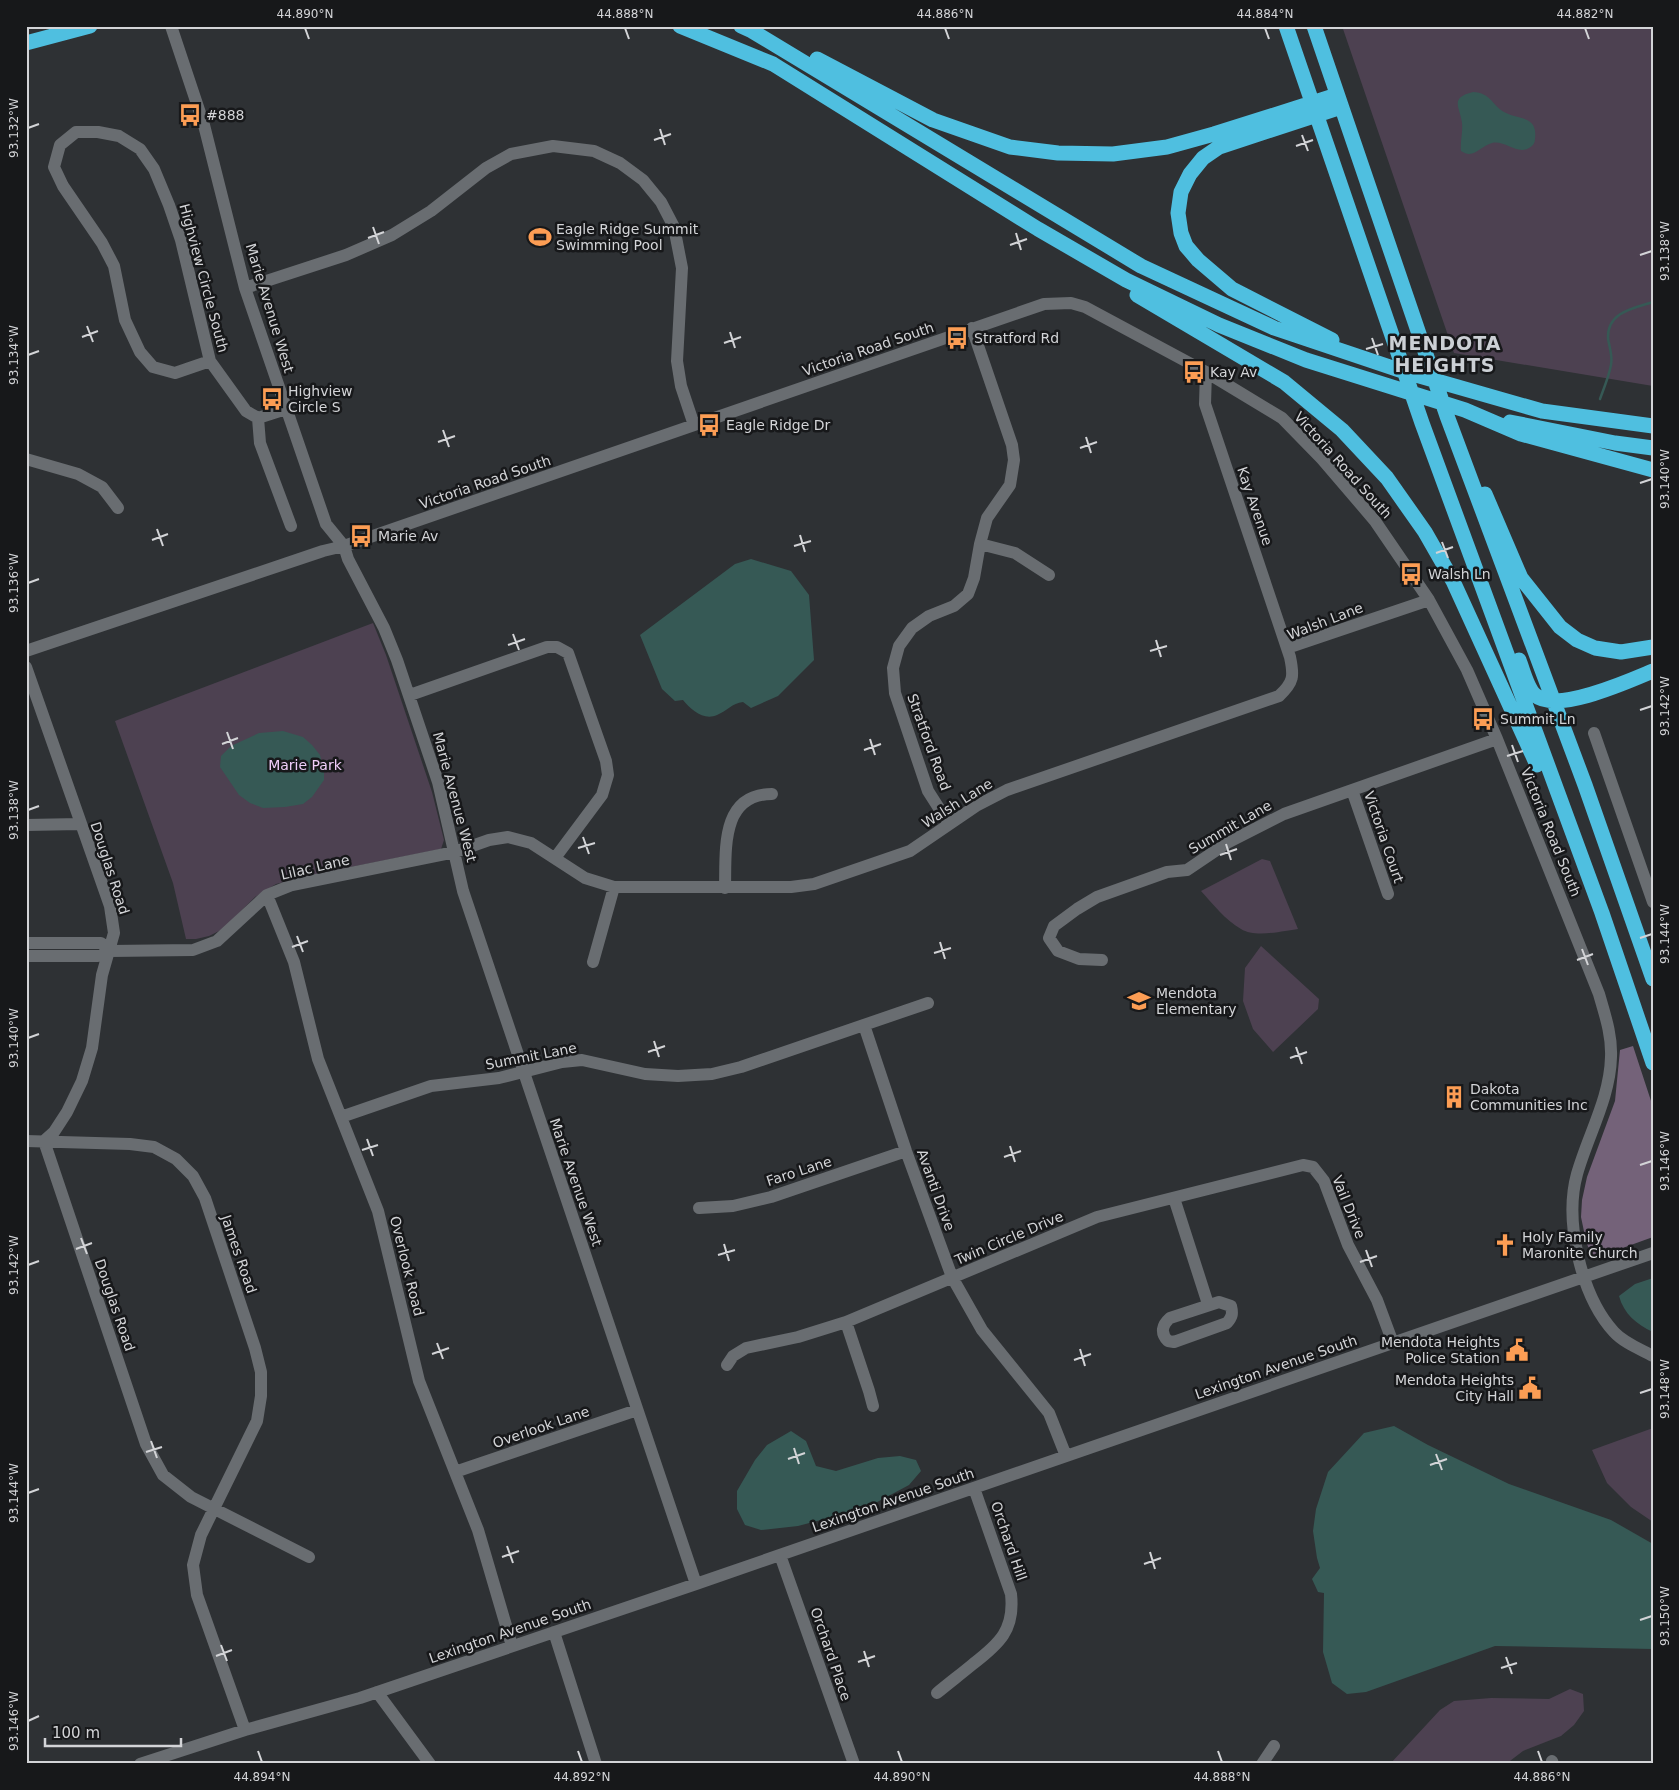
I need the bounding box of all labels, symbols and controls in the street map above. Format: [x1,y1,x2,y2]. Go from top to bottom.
text: 44.890°N [277,7,333,21]
text: 44.888°N [597,7,653,21]
text: 44.886°N [917,7,973,21]
text: 44.884°N [1237,7,1293,21]
text: 44.882°N [1557,7,1613,21]
text: 93.132°W [7,98,21,158]
bus stop icon: #888 [177,102,203,128]
place label: #888 [206,107,244,123]
street label: Highview Circle South [176,202,232,354]
place label: Eagle Ridge Summit Swimming Pool [556,221,699,253]
text: 93.138°W [1658,221,1672,281]
sports icon: Eagle Ridge Summit Swimming Pool [527,224,553,250]
street label: Marie Avenue West [243,241,297,375]
street label: Victoria Road South [800,319,936,379]
text: 93.134°W [7,325,21,385]
bus stop icon: Stratford Rd [944,325,970,351]
place label: Stratford Rd [974,330,1059,346]
district label: MENDOTA HEIGHTS [1389,332,1501,376]
bus stop icon: Kay Av [1181,359,1207,385]
place label: Kay Av [1210,364,1257,380]
place label: Highview Circle S [288,383,352,415]
bus stop icon: Highview Circle S [259,386,285,412]
street label: Victoria Road South [1291,408,1395,522]
bus stop icon: Eagle Ridge Dr [696,412,722,438]
place label: Eagle Ridge Dr [726,417,830,433]
text: 93.140°W [1658,449,1672,509]
street label: Victoria Road South [417,452,553,512]
street label: Kay Avenue [1234,465,1276,547]
bus stop icon: Marie Av [348,523,374,549]
place label: Marie Av [378,528,438,544]
text: 93.136°W [7,553,21,613]
bus stop icon: Walsh Ln [1398,561,1424,587]
place label: Walsh Ln [1428,566,1491,582]
street label: Walsh Lane [1285,599,1365,643]
text: 93.142°W [1658,676,1672,736]
street label: Stratford Road [904,691,954,793]
bus stop icon: Summit Ln [1470,706,1496,732]
place label: Summit Ln [1500,711,1576,727]
street label: Marie Avenue West [430,730,480,864]
park label: Marie Park [268,757,343,773]
street label: Victoria Road South [1518,765,1584,899]
street label: Walsh Lane [919,775,995,831]
text: 93.138°W [7,780,21,840]
street label: Victoria Court [1361,789,1407,885]
street label: Summit Lane [1186,797,1274,857]
street label: Douglas Road [87,820,133,916]
street label: Lilac Lane [279,851,351,883]
text: 93.144°W [1658,904,1672,964]
place label: Mendota Elementary [1156,985,1237,1017]
school or university icon: Mendota Elementary [1126,988,1152,1014]
text: 93.140°W [7,1008,21,1068]
street label: Summit Lane [484,1039,578,1073]
place label: Dakota Communities Inc [1470,1081,1588,1113]
building icon: Dakota Communities Inc [1441,1084,1467,1110]
street label: Marie Avenue West [547,1116,606,1249]
text: 93.146°W [1658,1131,1672,1191]
street label: Avanti Drive [914,1147,958,1233]
street label: Faro Lane [764,1153,834,1189]
street label: Vail Drive [1329,1173,1369,1241]
street label: Twin Circle Drive [952,1208,1066,1268]
street label: James Road [218,1212,260,1295]
street label: Overlook Road [387,1214,427,1318]
place label: Holy Family Maronite Church [1522,1229,1638,1261]
church icon: Holy Family Maronite Church [1492,1232,1518,1258]
text: 93.142°W [7,1235,21,1295]
street label: Douglas Road [92,1257,138,1353]
street label: Lexington Avenue South [1193,1332,1359,1402]
place label: Mendota Heights Police Station [1381,1334,1500,1366]
public building icon: Mendota Heights Police Station [1504,1337,1530,1363]
text: 93.148°W [1658,1359,1672,1419]
place label: Mendota Heights City Hall [1395,1372,1514,1404]
public building icon: Mendota Heights City Hall [1517,1375,1543,1401]
street label: Overlook Lane [491,1403,591,1451]
text: 93.144°W [7,1463,21,1523]
street label: Lexington Avenue South [810,1465,976,1535]
street label: Orchard Hill [988,1499,1030,1583]
text: 93.150°W [1658,1586,1672,1646]
street label: Lexington Avenue South [427,1596,593,1666]
street label: Orchard Place [808,1605,854,1703]
text: 93.146°W [7,1691,21,1751]
scale bar [45,1715,181,1747]
text: 100 m [52,1724,100,1742]
text: 44.894°N [234,1770,290,1784]
text: 44.892°N [554,1770,610,1784]
text: 44.890°N [874,1770,930,1784]
text: 44.888°N [1194,1770,1250,1784]
text: 44.886°N [1514,1770,1570,1784]

